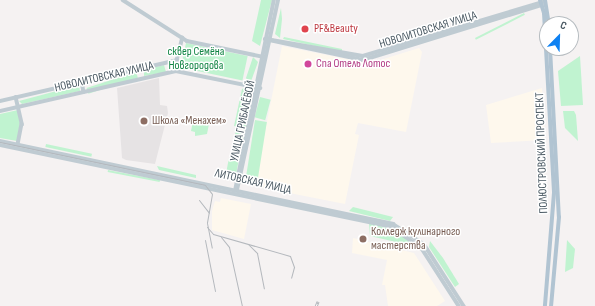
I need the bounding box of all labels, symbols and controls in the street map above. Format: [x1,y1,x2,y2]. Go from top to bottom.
street label: НОВОЛИТОВСКАЯ УЛИЦА [378,8,478,52]
north arrow [539,16,579,56]
text: С [558,18,569,33]
place label: PF&Beauty [314,22,358,36]
marker: PF&Beauty [299,23,311,35]
park label: сквер Семёна Новгородова [168,45,224,73]
place label: Спа Отель Лотос [316,57,390,71]
street label: НОВОЛИТОВСКАЯ УЛИЦА [53,59,155,95]
marker: Спа Отель Лотос [303,59,313,69]
street label: УЛИЦА ГРИБАЛЁВОЙ [227,79,259,163]
street label: ПОЛЮСТРОВСКИЙ ПРОСПЕКТ [533,92,551,214]
place label: Школа «Менахем» [152,114,227,128]
marker: Школа «Менахем» [139,116,149,126]
street label: ЛИТОВСКАЯ УЛИЦА [213,166,293,198]
place label: Колледж кулинарного мастерства [371,225,460,253]
marker: Колледж кулинарного мастерства [358,234,368,244]

